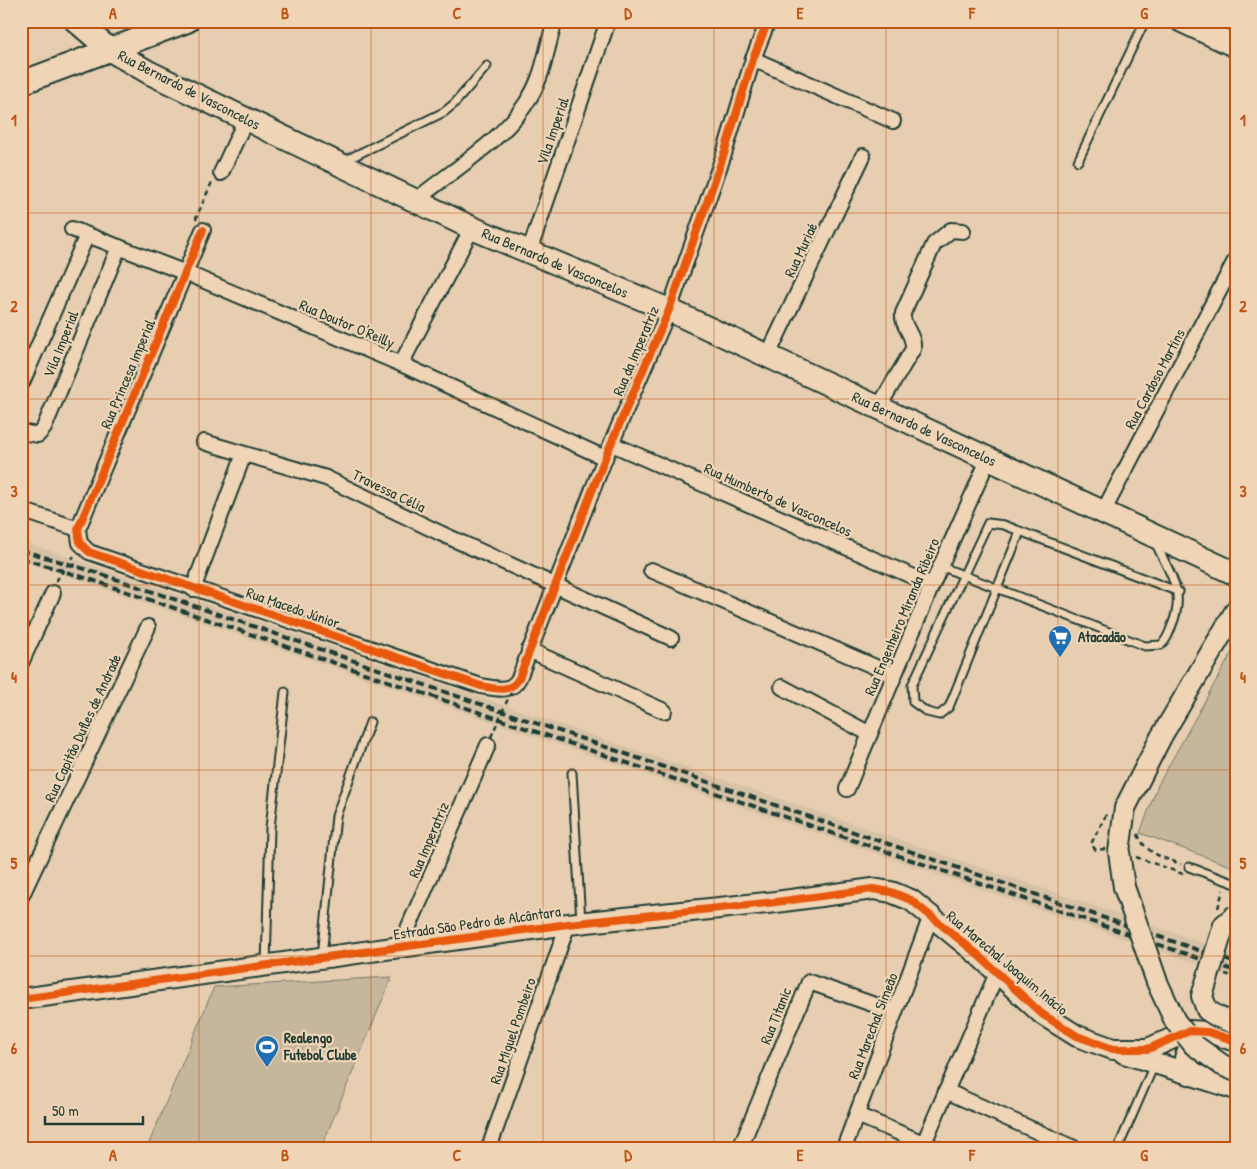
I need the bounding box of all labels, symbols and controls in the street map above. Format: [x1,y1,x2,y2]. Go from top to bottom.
text: A [109,2,117,24]
text: B [281,2,289,24]
text: C [453,2,462,24]
text: D [624,2,632,24]
text: E [796,2,804,24]
text: F [968,2,976,24]
text: G [1140,2,1148,24]
street label: Rua Bernardo de Vasconcelos [115,45,264,135]
street label: Vila Imperial [531,94,574,167]
text: 1 [11,109,17,131]
text: 1 [1240,109,1246,131]
street label: Rua Muriaé [779,219,822,281]
street label: Rua Bernardo de Vasconcelos [479,222,632,303]
street label: Rua Doutor O'Reilly [296,294,398,353]
text: 2 [10,295,18,317]
text: 2 [1239,295,1247,317]
street label: Rua da Imperatriz [607,302,664,399]
street label: Vila Imperial [38,307,83,380]
street label: Rua Princesa Imperial [95,316,160,432]
street label: Rua Cardoso Martins [1119,325,1190,433]
street label: Rua Bernardo de Vasconcelos [849,386,1000,471]
street label: Rua Humberto de Vasconcelos [701,458,856,542]
street label: Travessa Célia [349,464,429,517]
text: 3 [10,480,18,502]
text: 3 [1239,480,1247,502]
street label: Rua Engenheiro Miranda Ribeiro [859,535,944,699]
street label: Rua Macedo Júnior [244,582,343,633]
supermarket icon: Atacadão [1047,624,1073,658]
place label: Atacadão [1078,626,1126,647]
street label: Rua Capitão Dufles de Andrade [39,650,126,805]
text: 4 [11,666,17,688]
text: 4 [1240,666,1246,688]
street label: Rua Imperatriz [403,798,454,881]
text: 5 [11,852,18,874]
text: 5 [1240,852,1247,874]
street label: Estrada São Pedro de Alcântara [392,900,562,945]
street label: Rua Marechal Joaquim Inácio [942,905,1073,1020]
street label: Rua Marechal Simeão [843,970,902,1082]
street label: Rua Miguel Pombeiro [484,975,541,1087]
street label: Rua Titanic [755,984,796,1047]
place label: Realengo Futebol Clube [283,1027,357,1065]
sports icon: Realengo Futebol Clube [254,1034,280,1068]
text: 6 [11,1037,18,1059]
text: 6 [1240,1037,1247,1059]
scale bar [45,1094,142,1126]
text: 50 m [52,1100,79,1121]
text: A [109,1144,117,1166]
text: B [281,1144,289,1166]
text: C [453,1144,462,1166]
text: D [624,1144,632,1166]
text: E [796,1144,804,1166]
text: F [968,1144,976,1166]
text: G [1140,1144,1148,1166]

